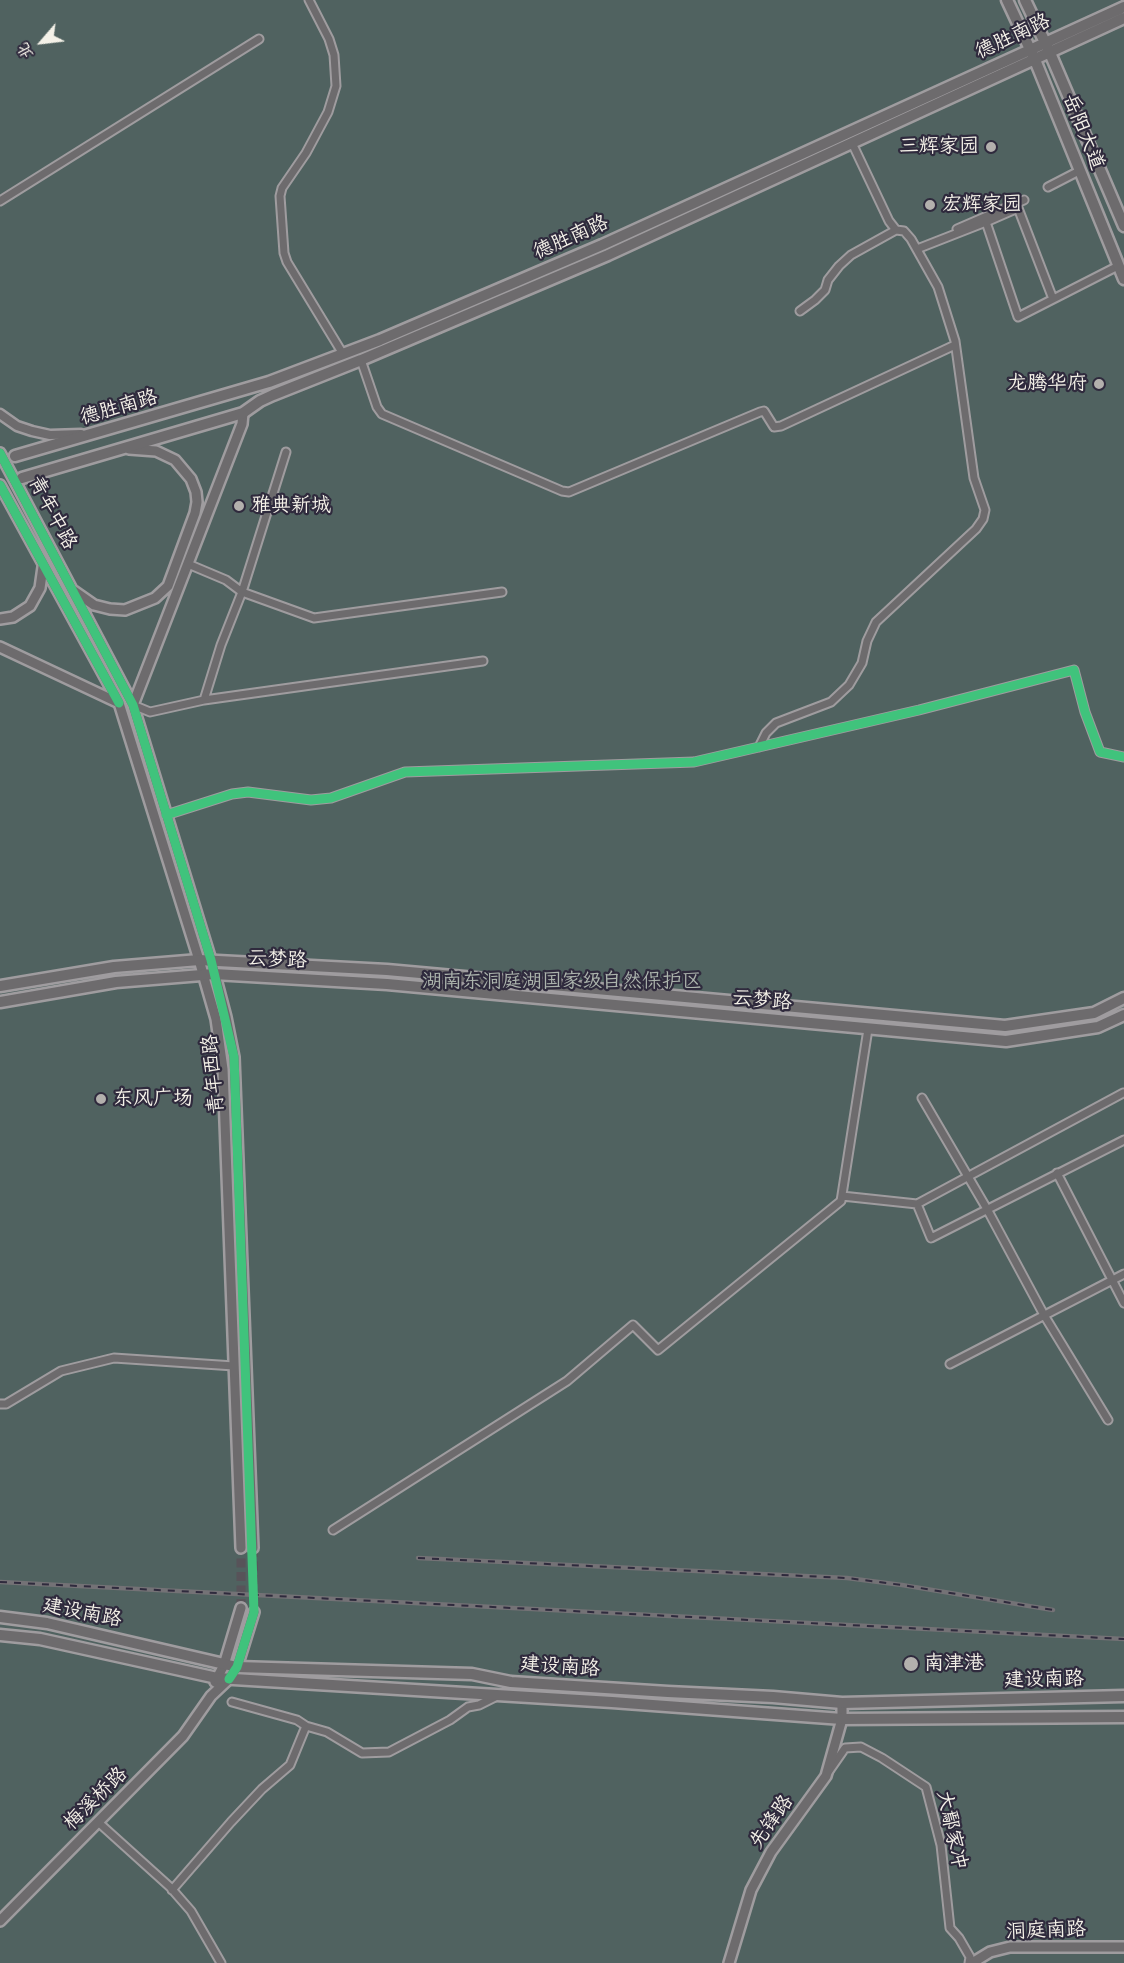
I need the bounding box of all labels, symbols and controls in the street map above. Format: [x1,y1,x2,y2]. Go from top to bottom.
street label: 德胜南路 [972,9,1054,65]
north arrow [12,12,72,72]
text: 北 [14,39,38,62]
street label: 岳阳大道 [1057,90,1109,174]
place label: 三辉家园 [899,135,979,159]
marker: 三辉家园 [984,140,998,154]
place label: 宏辉家园 [942,193,1022,217]
marker: 宏辉家园 [923,198,937,212]
street label: 德胜南路 [530,211,612,265]
place label: 龙腾华府 [1007,372,1087,396]
marker: 龙腾华府 [1092,377,1106,391]
street label: 德胜南路 [77,385,161,431]
street label: 青年中路 [23,472,81,554]
place label: 雅典新城 [251,494,331,518]
marker: 雅典新城 [232,499,246,513]
street label: 云梦路 [246,946,308,974]
park label: 湖南东洞庭湖国家级自然保护区 [422,970,702,994]
street label: 云梦路 [731,986,793,1016]
street label: 青年西路 [199,1033,229,1115]
place label: 东风广场 [113,1087,193,1111]
marker: 东风广场 [94,1092,108,1106]
street label: 建设南路 [40,1594,124,1632]
street label: 建设南路 [519,1652,601,1682]
place label: 南津港 [924,1652,984,1676]
marker: 南津港 [902,1655,920,1673]
street label: 建设南路 [1004,1667,1084,1693]
street label: 梅溪桥路 [59,1762,133,1836]
street label: 大鄢家冲 [931,1788,971,1872]
street label: 先锋路 [745,1791,799,1853]
street label: 洞庭南路 [1006,1918,1086,1944]

